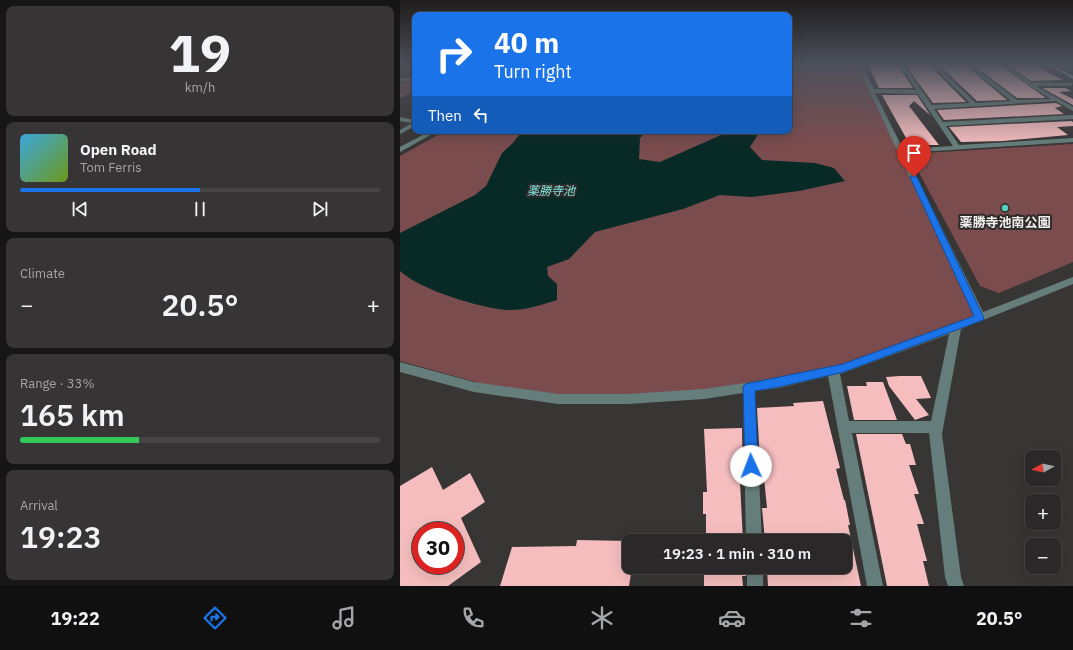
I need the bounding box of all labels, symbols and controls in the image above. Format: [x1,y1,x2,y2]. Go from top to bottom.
text: 19 [169,19,231,86]
text: 40 m [494,24,559,61]
icon: right [428,28,480,80]
text: Turn right [494,60,572,83]
text: km/h [185,79,215,96]
icon: left [470,104,492,126]
text: Then [428,106,462,125]
pin [897,136,931,177]
text: Open Road [80,140,157,159]
icon: arrive [903,142,925,164]
text: Tom Ferris [80,159,142,176]
water label: 薬勝寺池 [527,183,576,198]
icon: previous [69,198,91,220]
icon: pause [189,198,211,220]
icon: next [309,198,331,220]
marker: 薬勝寺池南公園 [1000,203,1010,213]
place label: 薬勝寺池南公園 [959,214,1051,231]
text: Climate [20,265,65,282]
text: 20.5° [161,285,239,324]
text: − [20,290,33,319]
text: + [367,290,380,319]
text: Range · 33% [20,375,94,392]
text: 165 km [20,395,125,434]
position arrow [730,445,772,487]
north arrow [1025,450,1061,486]
map controls [1025,450,1061,574]
button: + [1025,494,1061,530]
text: Arrival [20,497,58,514]
text: 19:23 [20,517,102,556]
speed limit sign: 30 [412,522,464,574]
button: − [1025,538,1061,574]
text: 19:23 · 1 min · 310 m [663,544,811,563]
icon: directions [201,604,229,632]
icon: music [330,604,358,632]
icon: phone [459,604,487,632]
icon: climate [588,604,616,632]
icon: car [718,604,746,632]
icon: filters [847,604,875,632]
text: 19:22 [51,607,100,630]
text: 20.5° [976,607,1022,630]

